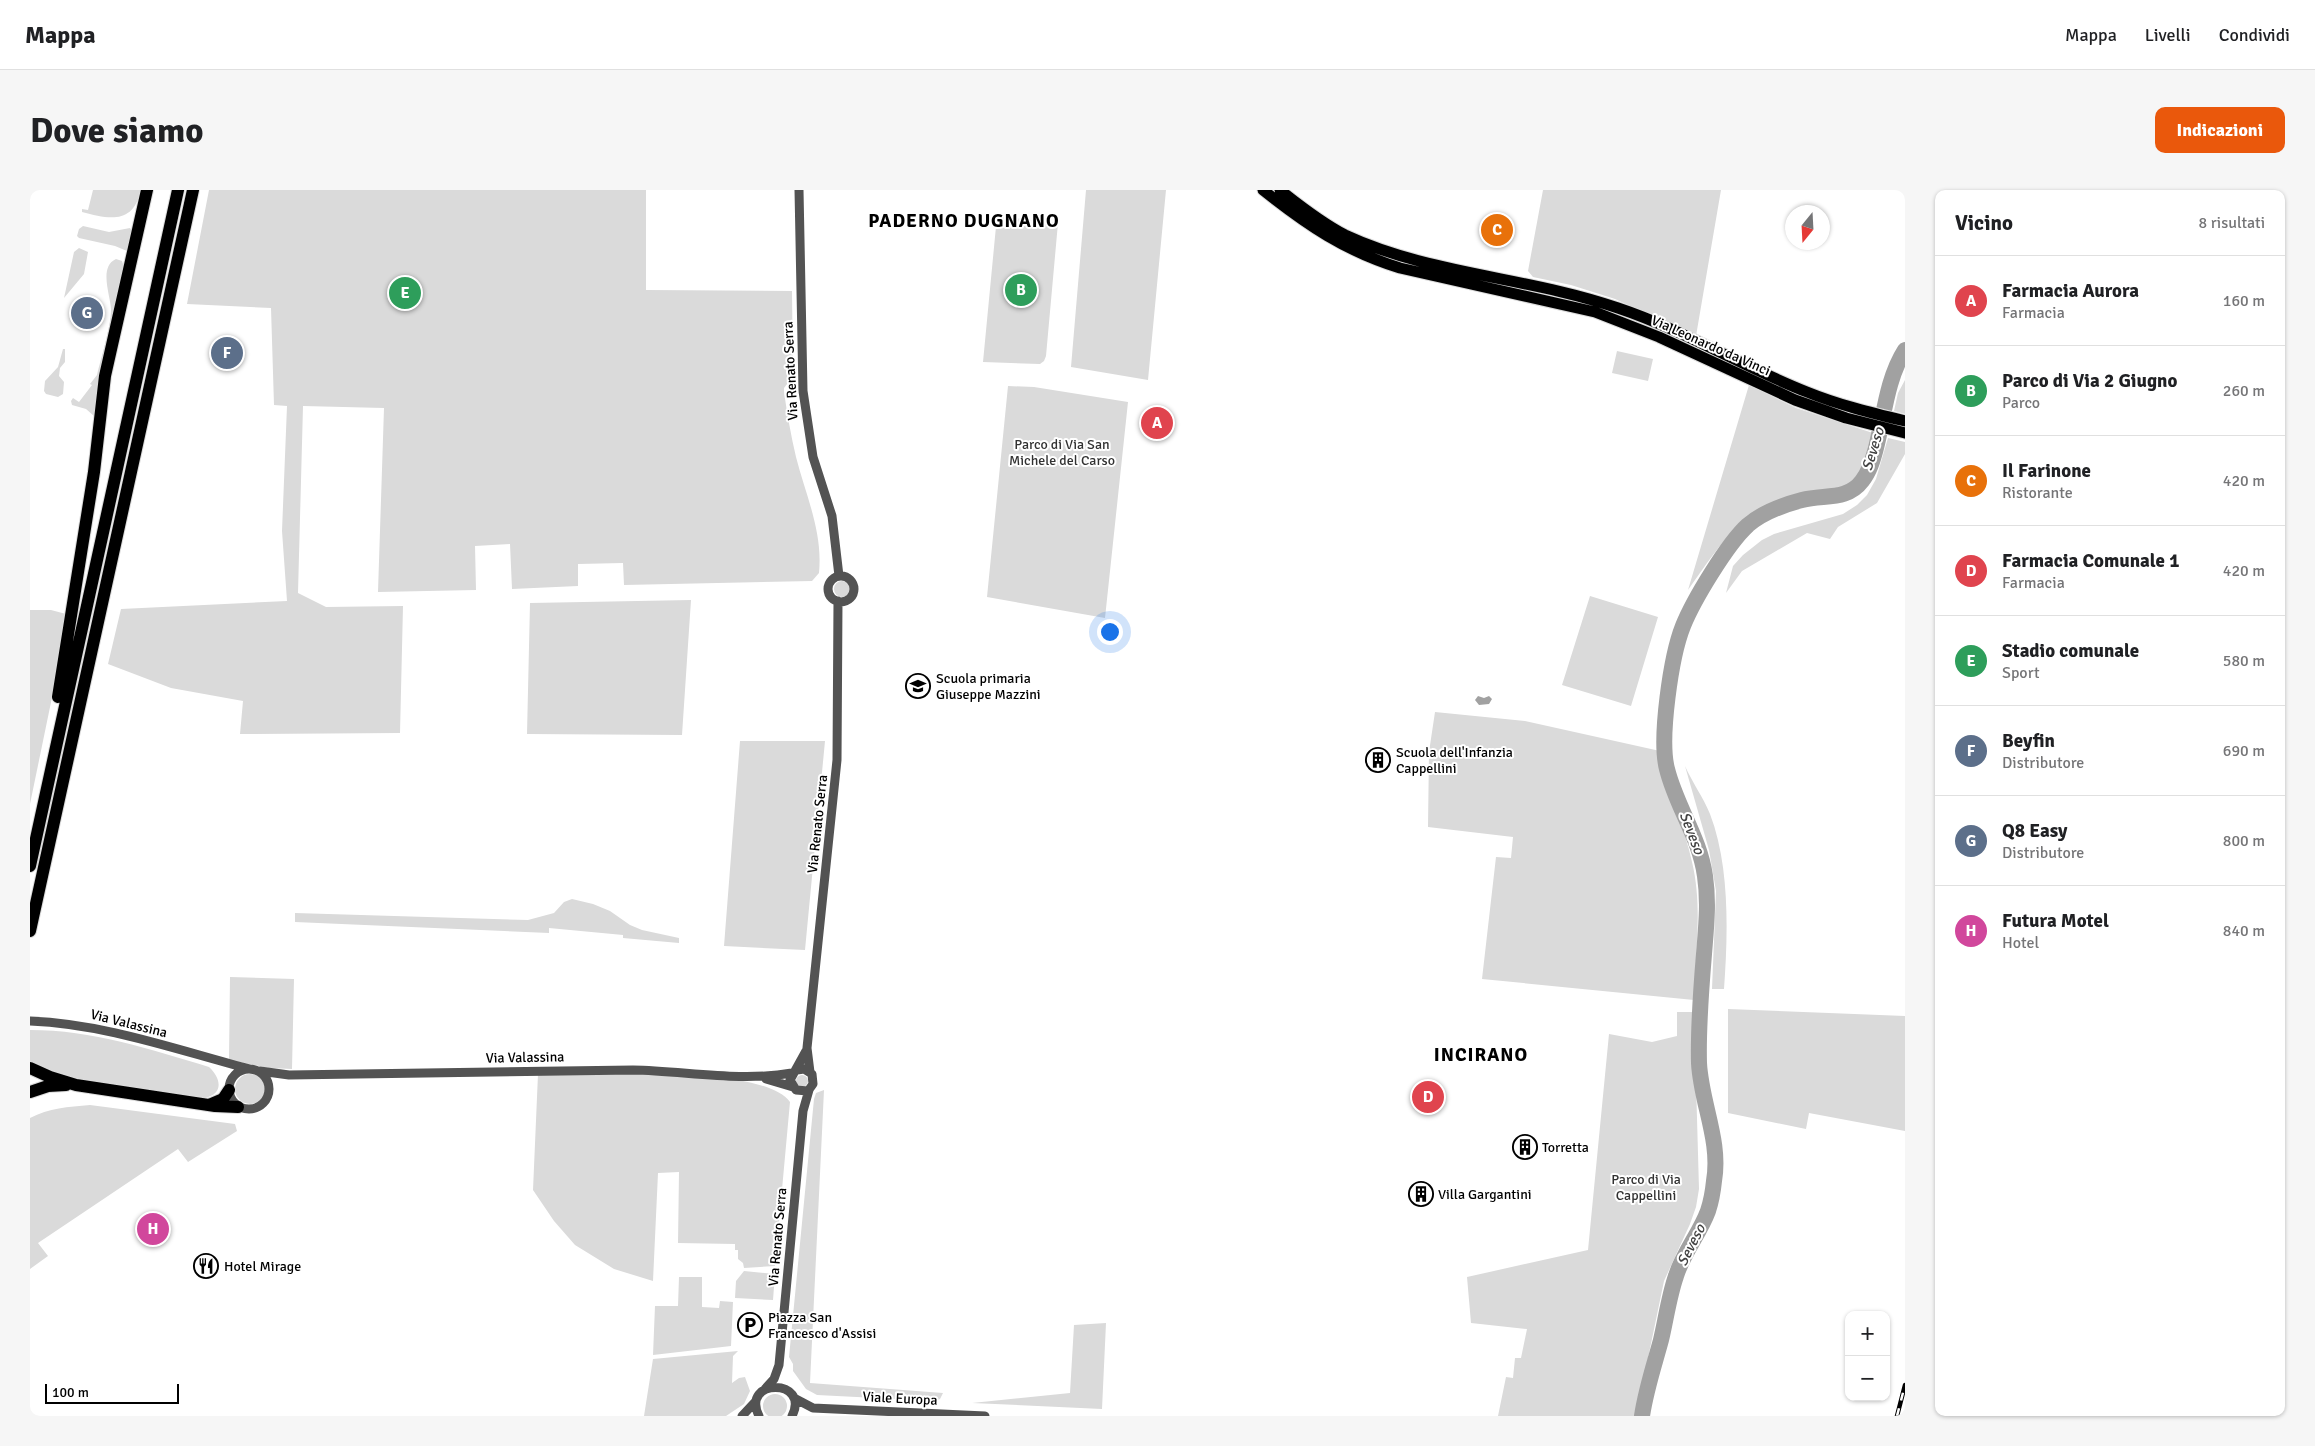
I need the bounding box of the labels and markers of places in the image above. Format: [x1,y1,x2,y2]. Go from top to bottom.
pin: C [1481,211,1513,249]
pin: B [1005,271,1037,309]
pin: E [389,274,421,312]
pin: G [71,294,103,332]
pin: F [211,334,243,372]
pin: A [1141,404,1173,442]
place label: Scuola primaria Giuseppe Mazzini [936,670,1041,703]
school or university icon: Scuola primaria Giuseppe Mazzini [905,673,931,699]
place label: Scuola dell'Infanzia Cappellini [1396,744,1513,777]
building icon: Scuola dell'Infanzia Cappellini [1365,747,1391,773]
pin: D [1412,1078,1444,1116]
building icon: Torretta [1512,1134,1538,1160]
place label: Torretta [1542,1139,1589,1156]
building icon: Villa Gargantini [1408,1181,1434,1207]
place label: Villa Gargantini [1438,1186,1532,1203]
pin: H [137,1210,169,1248]
restaurant icon: Hotel Mirage [193,1253,219,1279]
place label: Hotel Mirage [224,1258,301,1275]
place label: Piazza San Francesco d'Assisi [768,1309,876,1342]
parking icon: Piazza San Francesco d'Assisi [737,1312,763,1338]

